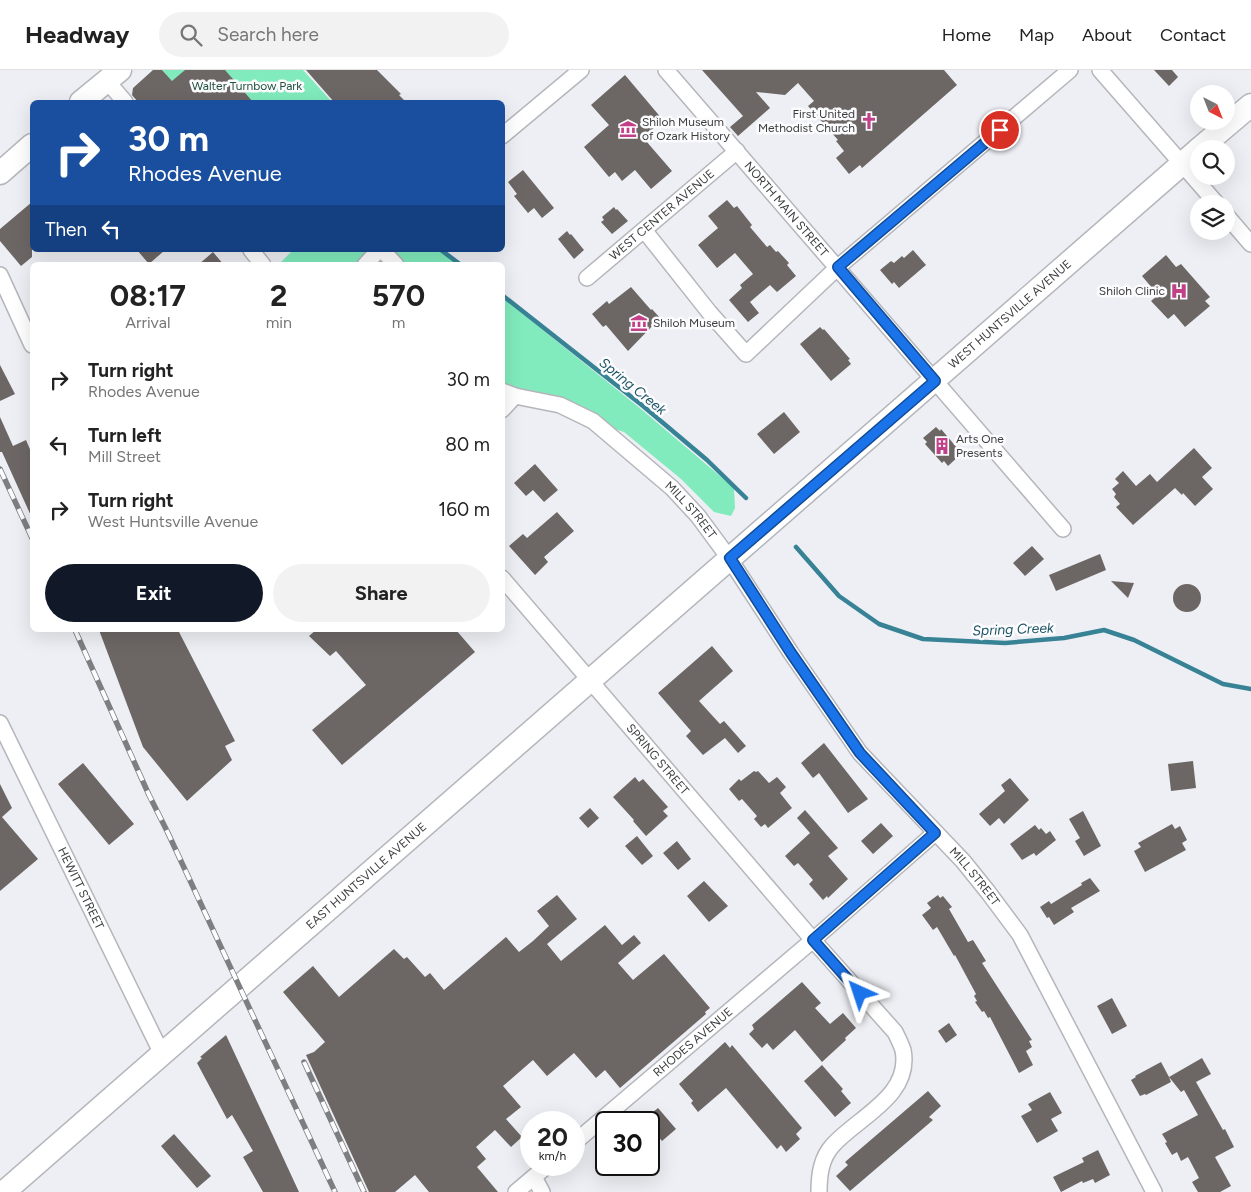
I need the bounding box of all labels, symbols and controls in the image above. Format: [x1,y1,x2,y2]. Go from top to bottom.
search box [159,12,509,57]
text: Headway [25,20,129,49]
icon: search [177,21,205,49]
text: Search here [217,23,319,46]
text: Home [942,24,991,46]
text: Map [1019,24,1054,46]
text: About [1082,24,1132,46]
text: Contact [1160,24,1226,46]
park label: Walter Turnbow Park [192,79,302,93]
north arrow [1190,85,1235,130]
map controls [1190,85,1235,240]
place label: First United Methodist Church [758,107,855,135]
pin [979,109,1021,151]
church icon: First United Methodist Church [859,111,879,131]
place label: Shiloh Museum of Ozark History [642,115,730,143]
icon: arrive [986,116,1014,144]
text: 30 m [128,118,209,160]
museum icon: Shiloh Museum of Ozark History [618,119,638,139]
icon: right [45,120,110,185]
button: search [1190,140,1235,185]
street label: NORTH MAIN STREET [742,159,831,260]
text: Rhodes Avenue [128,160,282,187]
street label: WEST CENTER AVENUE [607,166,717,263]
button: layers [1190,195,1235,240]
icon: left [97,215,125,243]
text: Then [45,218,87,241]
street label: WEST HUNTSVILLE AVENUE [945,257,1074,372]
text: 08:17 [110,277,186,314]
text: 2 [270,277,287,314]
text: 570 [372,277,425,314]
hospital icon: Shiloh Clinic [1169,281,1189,301]
place label: Shiloh Clinic [1099,284,1165,298]
text: Arrival [125,313,170,332]
text: min [266,313,292,332]
text: m [392,313,405,332]
museum icon: Shiloh Museum [629,313,649,333]
place label: Shiloh Museum [653,316,735,330]
water label: Spring Creek [596,354,671,419]
text: Turn right [88,359,174,382]
icon: right [45,366,73,394]
text: 30 m [447,368,490,391]
text: Rhodes Avenue [88,382,200,401]
text: Turn left [88,424,162,447]
icon: left [45,431,73,459]
place label: Arts One Presents [956,432,1004,460]
text: 80 m [445,433,490,456]
building icon: Arts One Presents [932,436,952,456]
text: Mill Street [88,447,161,466]
street label: MILL STREET [662,478,719,542]
text: Turn right [88,489,174,512]
icon: right [45,496,73,524]
text: 160 m [438,498,490,521]
text: West Huntsville Avenue [88,512,258,531]
button: Exit [45,564,263,622]
button: Share [273,564,490,622]
water label: Spring Creek [972,620,1055,639]
street label: SPRING STREET [623,721,692,798]
street label: EAST HUNTSVILLE AVENUE [303,819,429,932]
street label: MILL STREET [947,844,1003,909]
street label: HEWITT STREET [55,845,107,932]
position arrow [833,966,885,1018]
street label: RHODES AVENUE [650,1004,735,1080]
speed limit sign: 30 [595,1111,660,1176]
text: 20 [537,1122,568,1152]
text: km/h [539,1149,566,1163]

